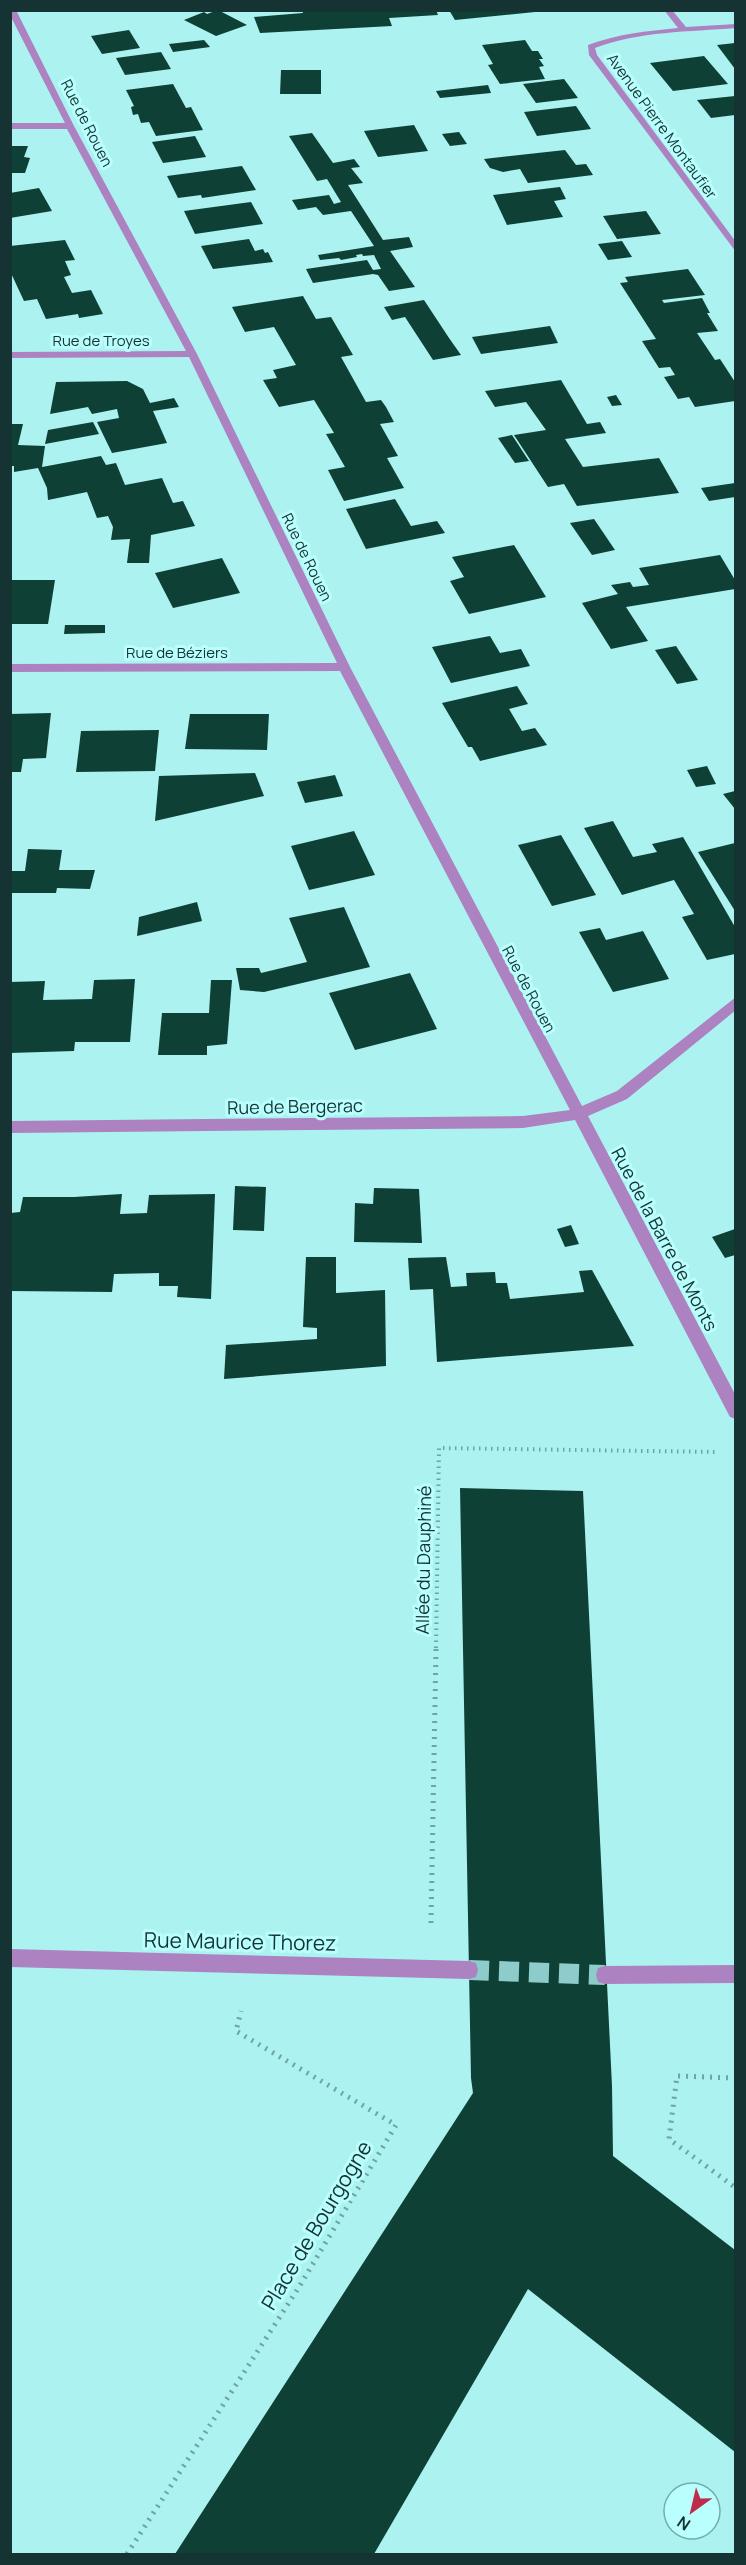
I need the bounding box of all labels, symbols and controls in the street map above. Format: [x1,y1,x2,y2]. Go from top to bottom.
street label: Avenue Pierre Montaufier [602,49,722,203]
street label: Rue de Rouen [56,76,118,170]
street label: Rue de Troyes [52,330,150,351]
street label: Rue de Rouen [277,509,337,605]
street label: Rue de Béziers [126,642,228,663]
street label: Rue de Rouen [497,942,561,1036]
street label: Rue de Bergerac [227,1093,363,1119]
street label: Rue de la Barre de Monts [606,1143,724,1335]
street label: Allée du Dauphiné [410,1485,436,1635]
street label: Rue Maurice Thorez [144,1925,336,1957]
street label: Place de Bourgogne [254,2135,378,2315]
north arrow [662,2481,722,2541]
text: N [673,2511,695,2536]

